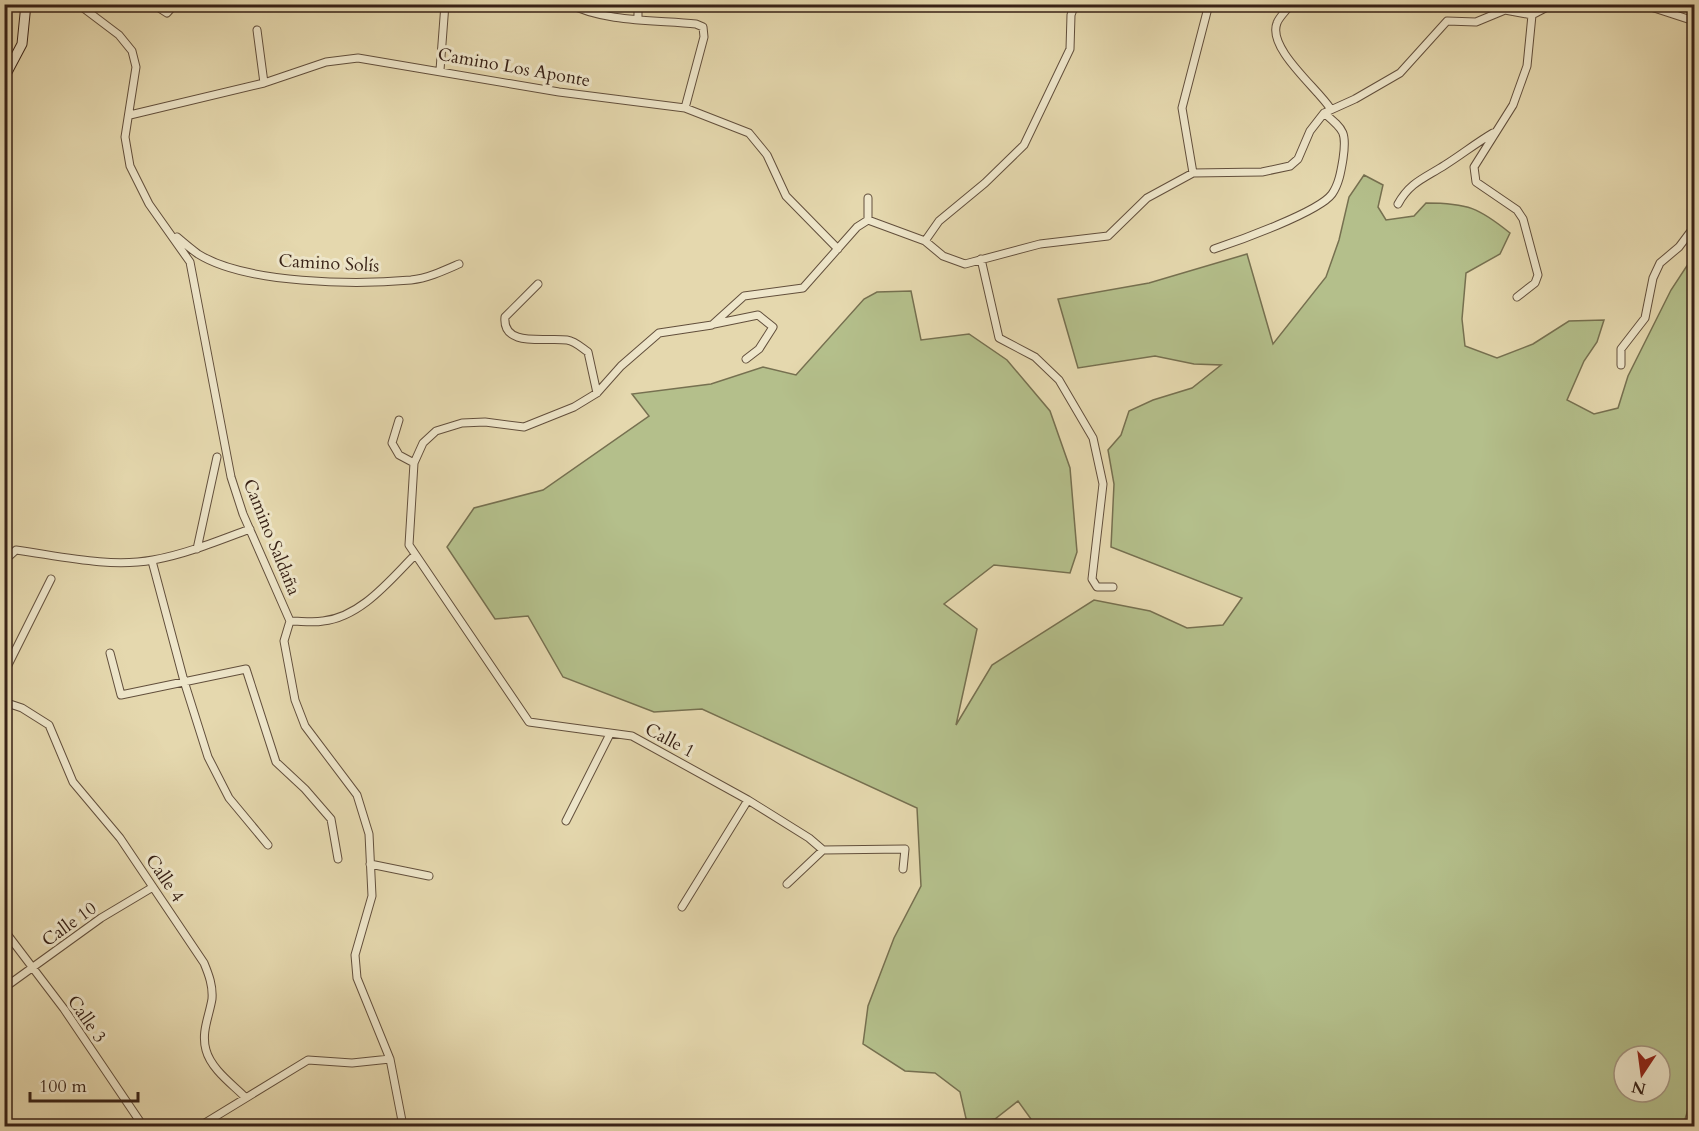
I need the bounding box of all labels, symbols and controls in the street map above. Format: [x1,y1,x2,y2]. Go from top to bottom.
street label: Camino Los Aponte [436,42,592,93]
street label: Camino Solís [278,248,380,279]
street label: Camino Saldaña [237,475,306,599]
street label: Calle 1 [641,717,699,764]
street label: Calle 4 [139,849,190,907]
street label: Calle 10 [37,896,102,953]
street label: Calle 3 [61,990,112,1048]
north arrow [1612,1044,1672,1104]
scale bar [30,1065,138,1103]
text: 100 m [39,1074,87,1099]
text: N [1630,1075,1648,1100]

